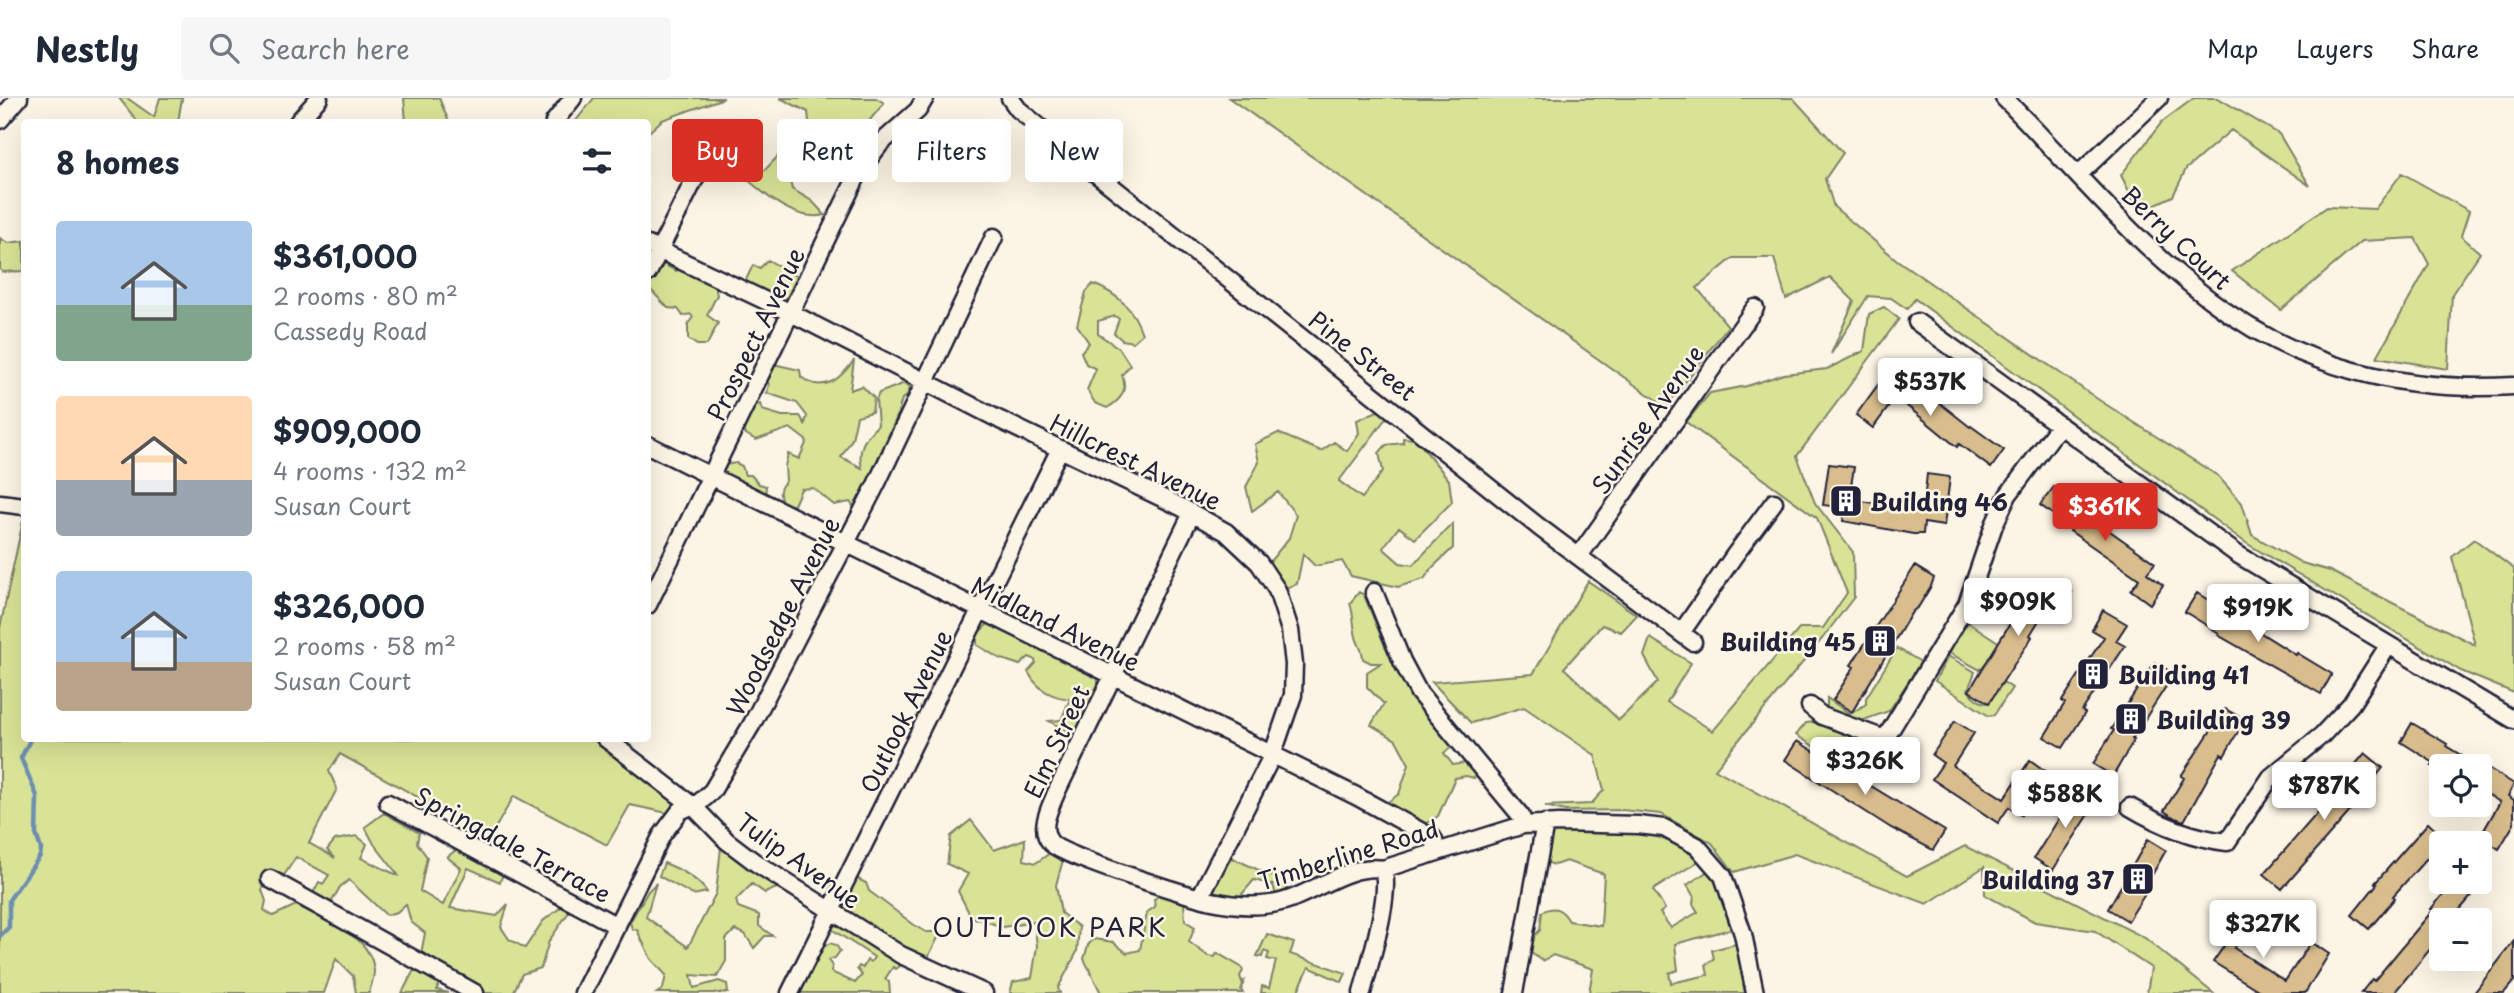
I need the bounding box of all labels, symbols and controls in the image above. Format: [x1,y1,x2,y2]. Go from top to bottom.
search box [181,17,671,80]
text: Nestly [35,23,139,73]
icon: search [205,29,243,67]
text: Search here [261,29,410,68]
text: Map [2207,30,2258,66]
text: Layers [2296,30,2373,66]
text: Share [2411,30,2479,66]
chip: Buy [672,119,763,182]
chip: Rent [777,119,878,182]
chip: Filters [892,119,1011,182]
chip: New [1025,119,1123,182]
text: 8 homes [56,139,179,184]
icon: filters [578,142,616,180]
street label: Berry Court [2114,177,2240,298]
text: $361,000 [273,233,417,278]
street label: Prospect Avenue [697,241,813,427]
icon: home [112,249,196,333]
text: 2 rooms · 80 m² [273,278,458,313]
street label: Pine Street [1301,301,1425,409]
text: Cassedy Road [273,313,428,348]
street label: Sunrise Avenue [1582,337,1712,501]
pin: $537K [1881,358,1979,418]
text: $537K [1894,363,1966,398]
street label: Hillcrest Avenue [1044,404,1228,518]
text: $909,000 [273,408,422,453]
icon: home [112,424,196,508]
text: 4 rooms · 132 m² [273,453,467,488]
building icon: Building 46 [1827,482,1865,520]
place label: Building 46 [1870,483,2008,519]
pin: $361K [2056,484,2154,543]
text: Susan Court [273,488,411,523]
text: $361K [2069,488,2141,523]
street label: Woodsedge Avenue [716,510,848,722]
street label: Midland Avenue [965,566,1147,680]
pin: $909K [1969,578,2067,638]
text: $326,000 [273,583,425,628]
text: $909K [1980,583,2056,618]
pin: $919K [2209,584,2307,644]
text: $919K [2223,589,2293,624]
icon: home [112,599,196,683]
building icon: Building 45 [1861,622,1899,660]
street label: Outlook Avenue [850,623,960,799]
place label: Building 45 [1719,623,1856,659]
text: 2 rooms · 58 m² [273,628,456,663]
building icon: Building 41 [2074,655,2112,693]
place label: Building 41 [2118,656,2249,692]
text: Susan Court [273,663,411,698]
street label: Elm Street [1014,678,1098,804]
building icon: Building 39 [2112,700,2150,738]
place label: Building 39 [2156,701,2291,737]
pin: $326K [1816,738,1914,797]
text: $326K [1826,742,1904,777]
map controls [2429,754,2492,971]
button: locate [2429,754,2492,817]
pin: $787K [2275,762,2373,822]
text: $787K [2288,767,2360,802]
pin: $588K [2016,770,2114,830]
text: $588K [2027,775,2103,810]
street label: Springdale Terrace [408,777,618,911]
street label: Tulip Avenue [729,804,869,916]
street label: Timberline Road [1253,809,1443,899]
button: + [2429,831,2492,894]
building icon: Building 37 [2119,860,2157,898]
place label: Building 37 [1981,861,2114,897]
pin: $327K [2214,900,2312,960]
text: $327K [2225,905,2301,940]
district label: OUTLOOK PARK [932,907,1168,946]
button: − [2429,908,2492,971]

